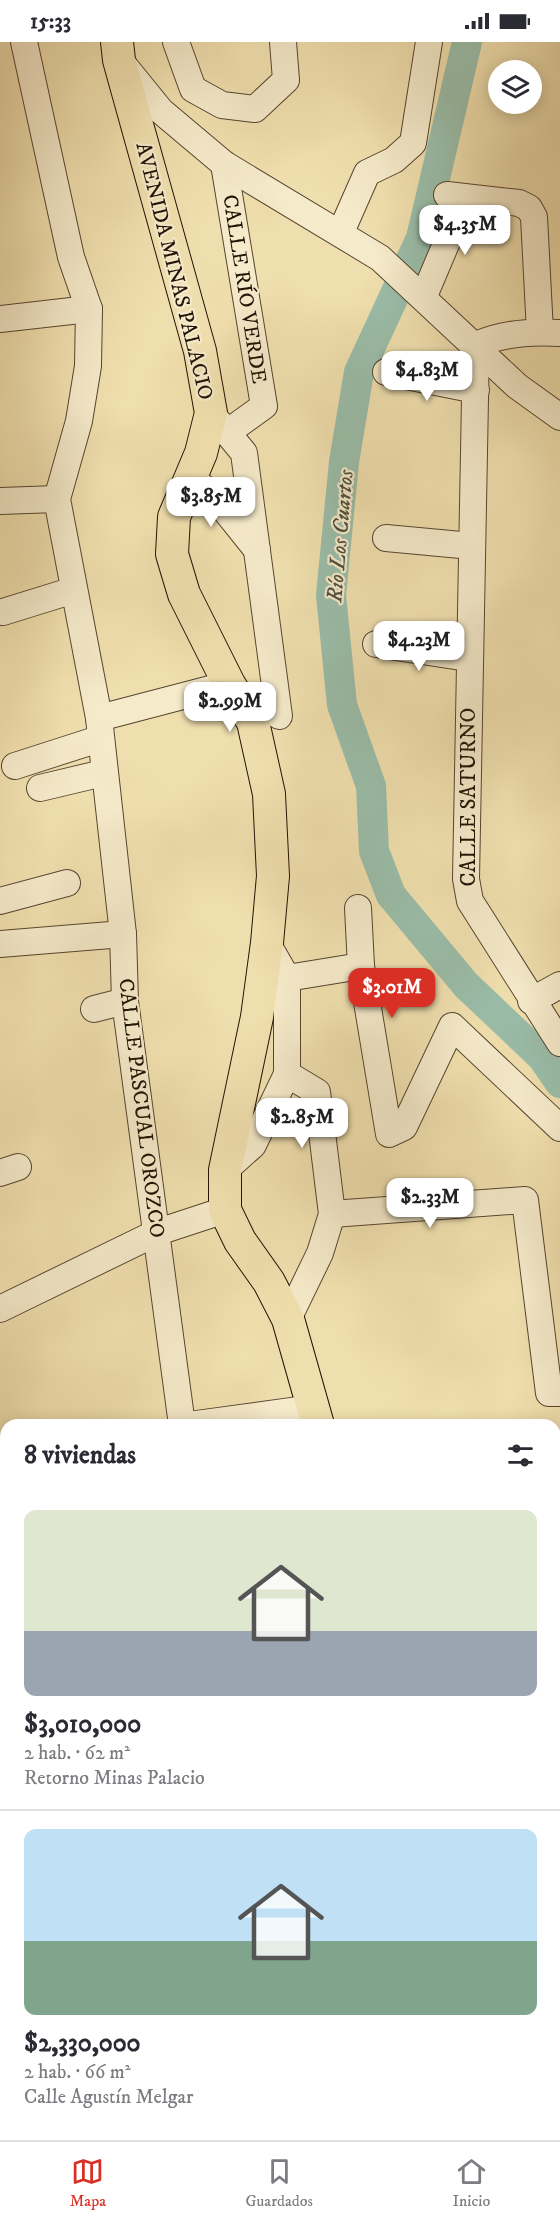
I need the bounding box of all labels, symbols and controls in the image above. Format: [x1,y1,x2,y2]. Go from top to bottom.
text: 15:33 [30,8,71,35]
map controls [488,60,542,114]
button: layers [488,60,542,114]
street label: AVENIDA MINAS PALACIO [129,140,219,403]
street label: CALLE RÍO VERDE [216,192,274,386]
pin: $4.35M [416,205,514,256]
text: $4.35M [433,212,497,237]
pin: $4.83M [378,351,476,402]
text: $4.83M [395,358,459,383]
water label: Río Los Cuartos [321,468,360,604]
pin: $3.85M [162,477,260,528]
text: $3.85M [180,484,242,509]
pin: $4.23M [370,621,468,672]
text: $4.23M [387,628,451,653]
pin: $2.99M [181,682,279,733]
text: $2.99M [198,689,262,714]
street label: CALLE SATURNO [456,708,482,886]
pin: $3.01M [343,968,441,1019]
text: $3.01M [362,975,422,1000]
street label: CALLE PASCUAL OROZCO [112,977,170,1239]
pin: $2.85M [253,1098,351,1149]
text: $2.85M [270,1105,334,1130]
pin: $2.33M [381,1178,479,1229]
text: $2.33M [401,1185,459,1210]
text: 8 viviendas [24,1439,136,1472]
icon: filters [504,1439,537,1472]
icon: home [227,1549,335,1657]
text: $3,010,000 [24,1708,141,1741]
text: 2 hab. · 62 m² [24,1741,130,1766]
text: Retorno Minas Palacio [24,1766,205,1791]
icon: home [227,1868,335,1976]
text: $2,330,000 [24,2027,141,2060]
text: 2 hab. · 66 m² [24,2060,131,2085]
text: Calle Agustín Melgar [24,2085,193,2110]
tab: Mapa [70,2155,106,2211]
tab: Guardados [245,2155,313,2211]
tab: Inicio [452,2155,490,2211]

